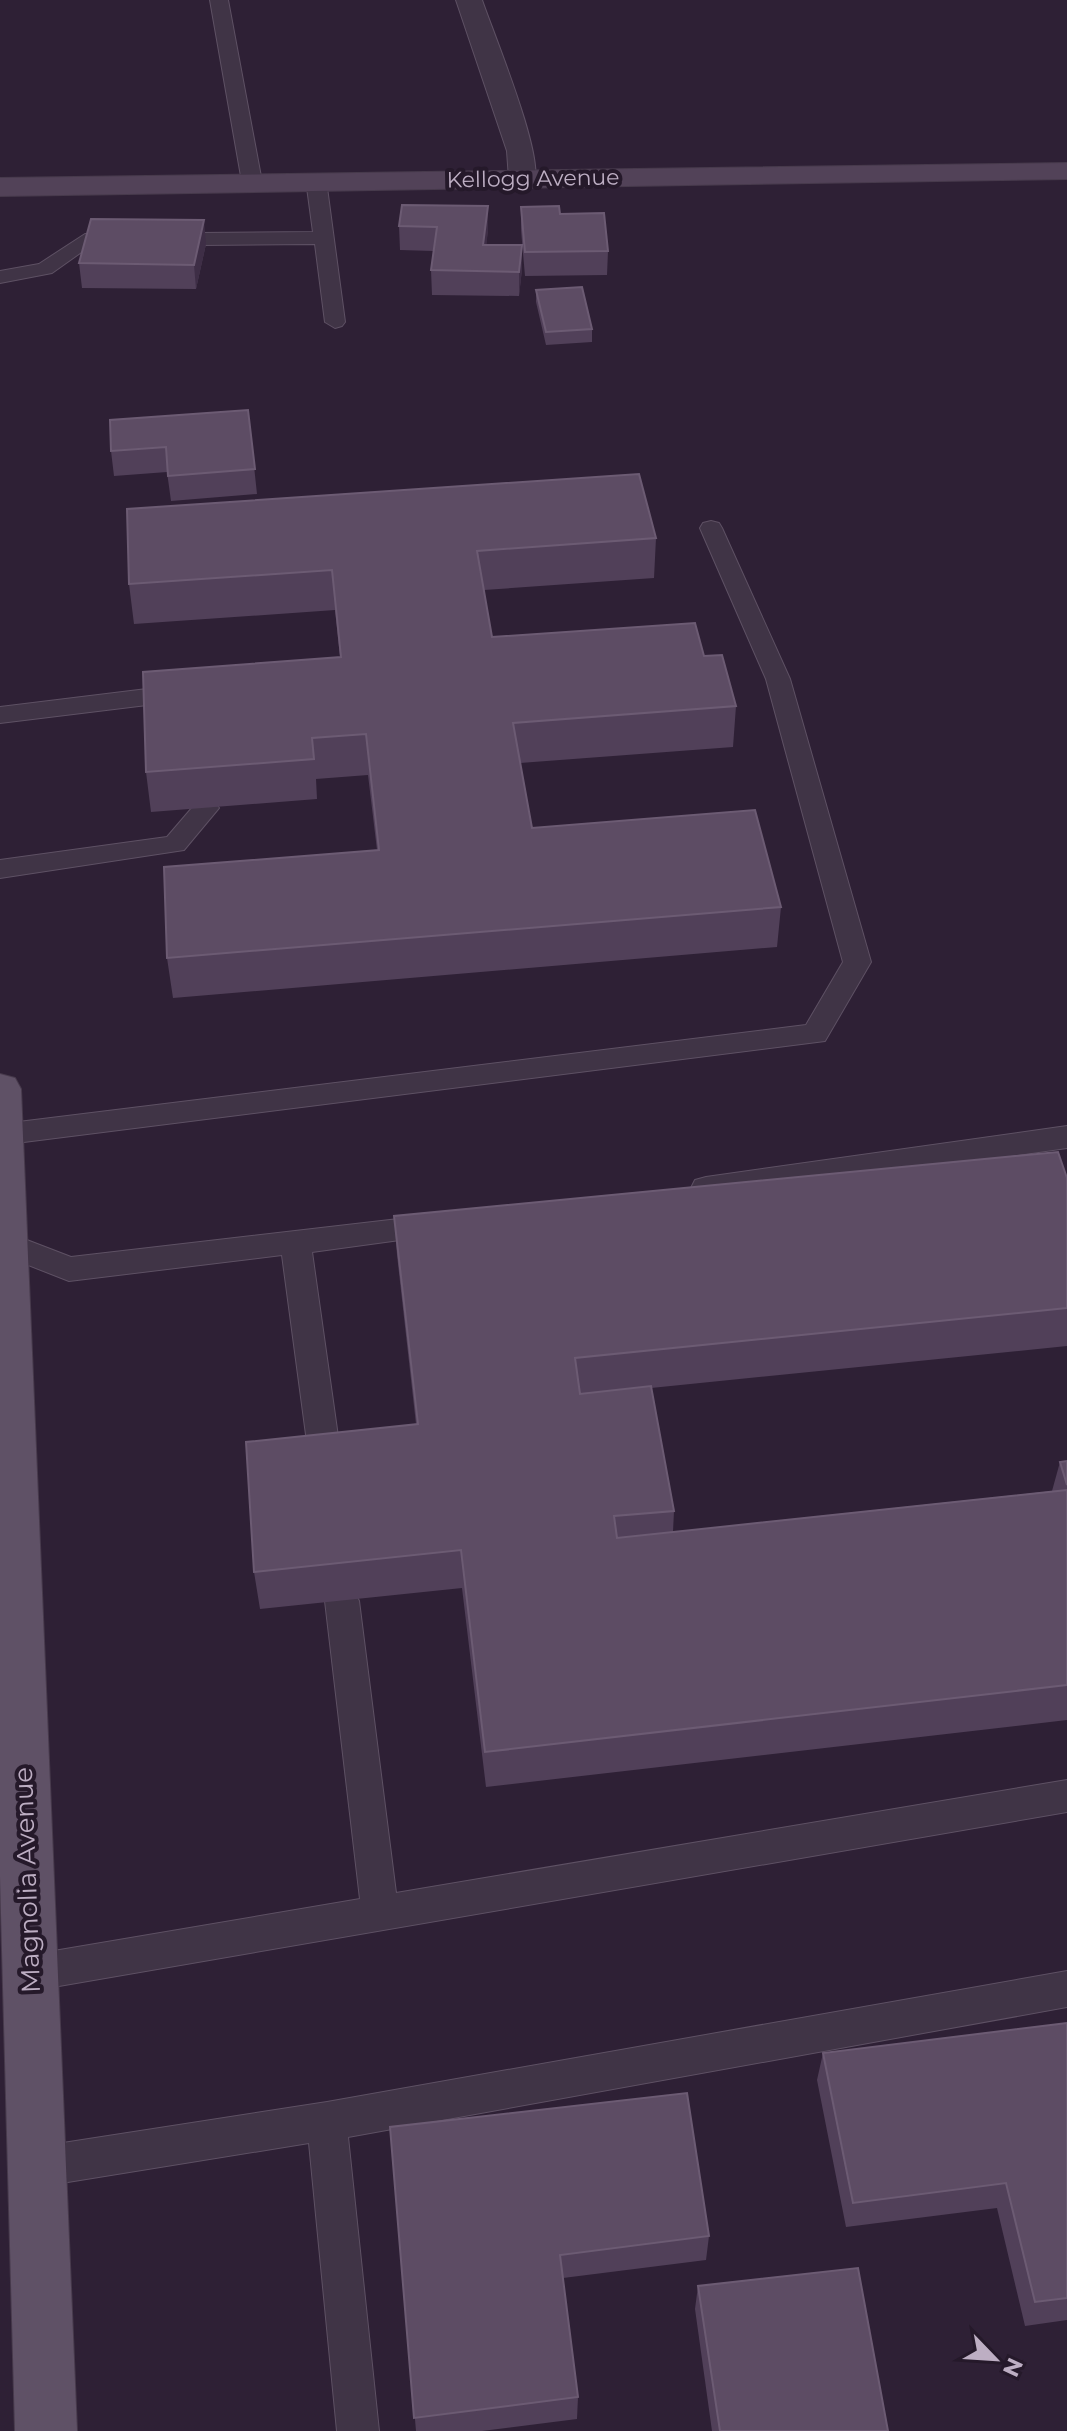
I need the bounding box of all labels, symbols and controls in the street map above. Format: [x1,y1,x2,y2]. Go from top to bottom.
street label: Kellogg Avenue [446,163,620,194]
street label: Magnolia Avenue [7,1766,47,1994]
north arrow [955,2319,1035,2399]
text: N [997,2353,1029,2381]

